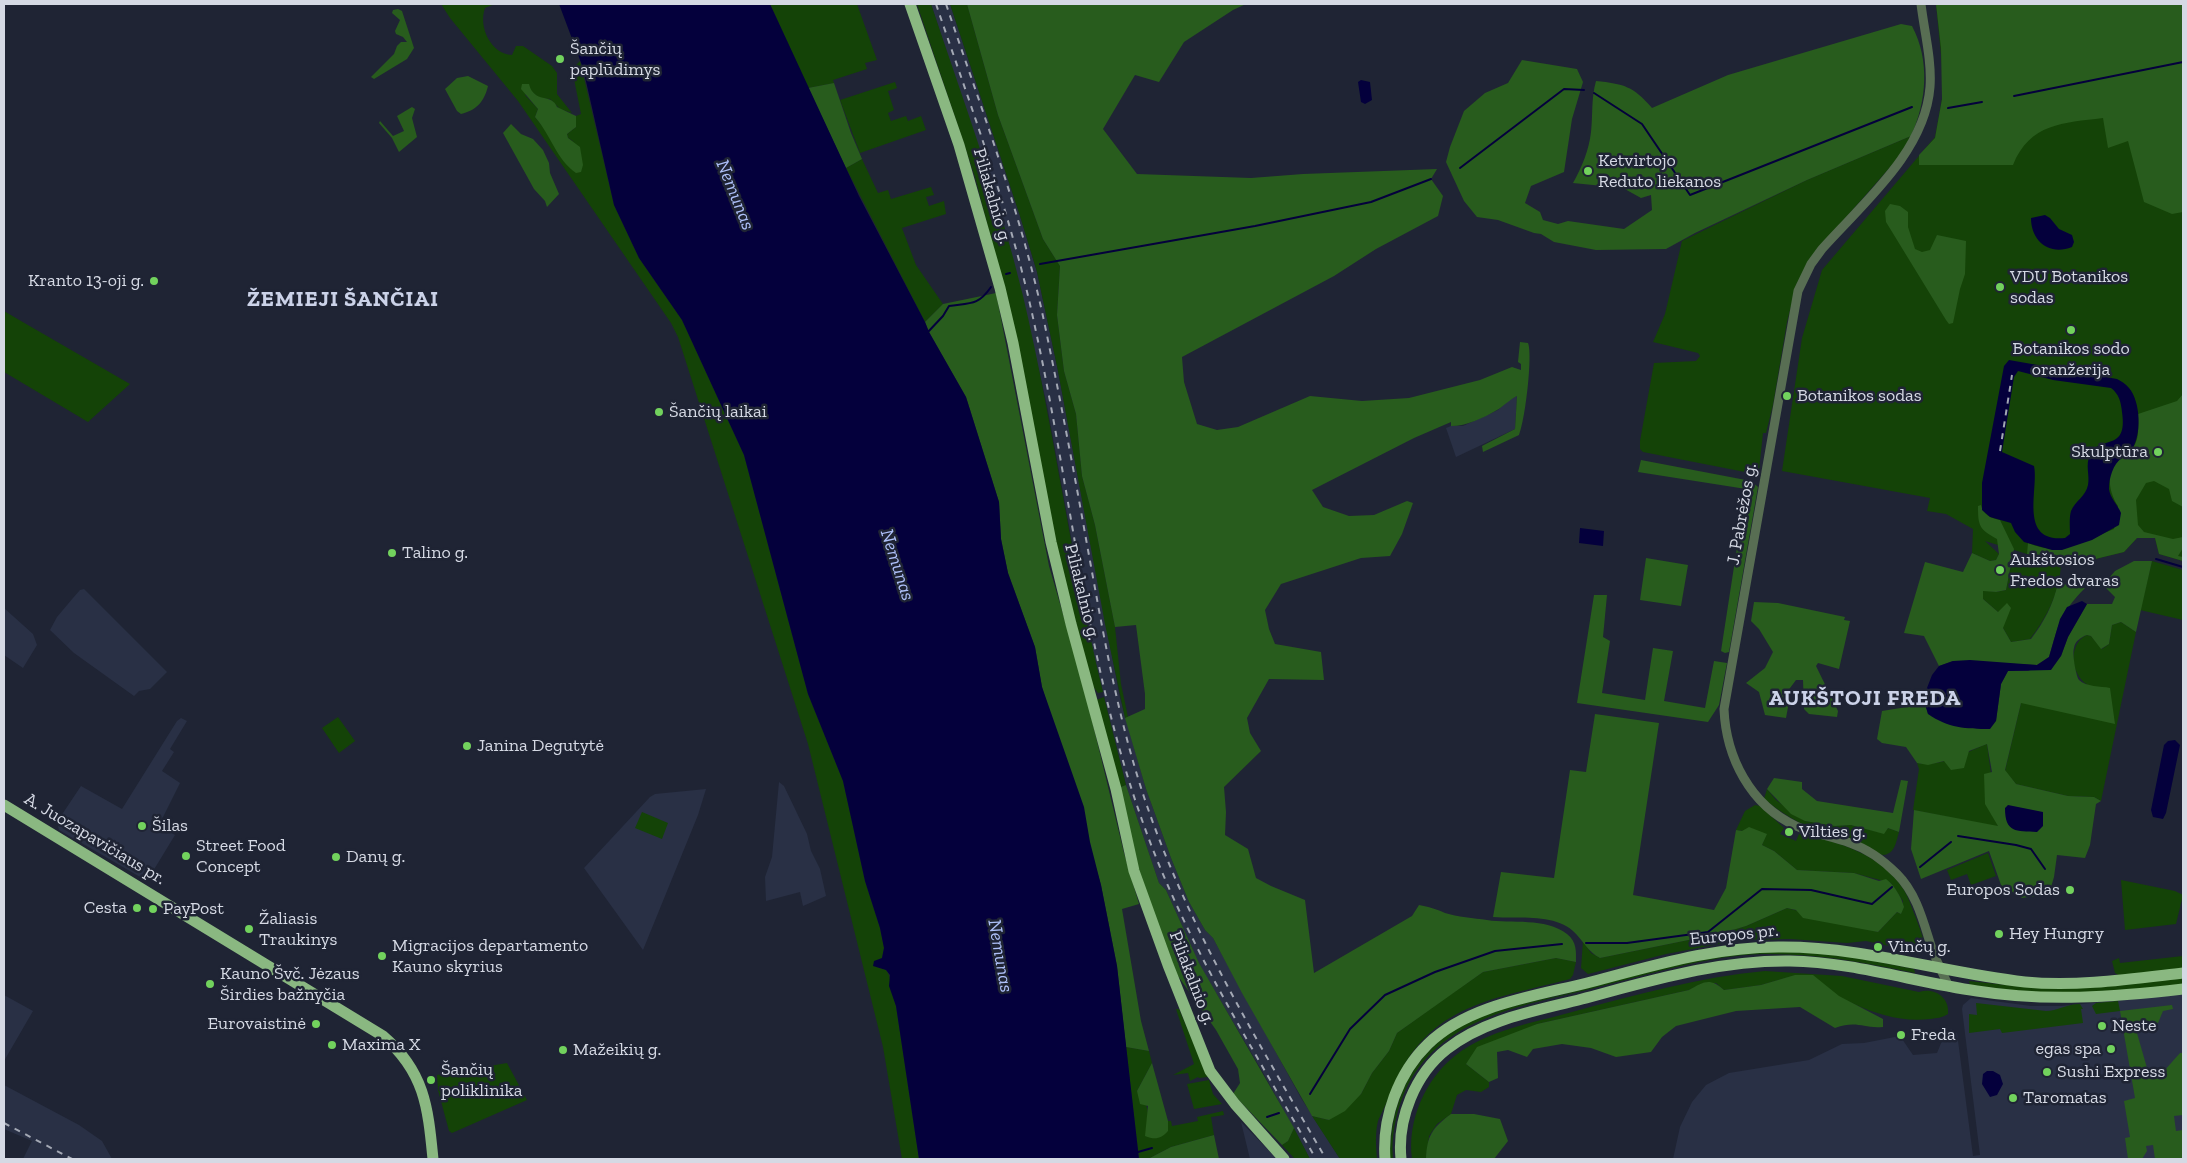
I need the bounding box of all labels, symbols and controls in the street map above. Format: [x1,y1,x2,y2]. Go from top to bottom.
place label: Šančių paplūdimys [570,38,660,80]
marker: Šančių paplūdimys [554,53,566,65]
street label: Piliakalnio g. [968,146,1016,246]
place label: Ketvirtojo Reduto liekanos [1598,150,1721,192]
water label: Nemunas [711,156,759,234]
marker: Ketvirtojo Reduto liekanos [1582,165,1594,177]
place label: VDU Botanikos sodas [2010,266,2128,308]
place label: Kranto 13-oji g. [28,270,144,292]
marker: Kranto 13-oji g. [148,275,160,287]
marker: VDU Botanikos sodas [1994,281,2006,293]
district label: ŽEMIEJI ŠANČIAI [245,287,441,313]
marker: Botanikos sodo oranžerija [2065,324,2077,336]
place label: Botanikos sodo oranžerija [2012,338,2130,380]
place label: Botanikos sodas [1797,385,1922,407]
marker: Botanikos sodas [1781,390,1793,402]
place label: Šančių laikai [669,401,767,423]
marker: Šančių laikai [653,406,665,418]
place label: Skulptūra [2071,441,2148,463]
marker: Skulptūra [2152,446,2164,458]
street label: J. Pabrėžos g. [1722,461,1762,567]
water label: Nemunas [875,526,919,604]
street label: Piliakalnio g. [1060,541,1104,643]
place label: Talino g. [402,542,468,564]
marker: Talino g. [386,547,398,559]
place label: Aukštosios Fredos dvaras [2010,549,2119,592]
marker: Aukštosios Fredos dvaras [1994,564,2006,576]
district label: AUKŠTOJI FREDA [1767,686,1963,712]
place label: Janina Degutytė [477,735,604,757]
marker: Janina Degutytė [461,740,473,752]
street label: A. Juozapavičiaus pr. [20,788,170,890]
place label: Šilas [152,815,188,837]
marker: Šilas [136,820,148,832]
place label: Vilties g. [1799,821,1866,843]
marker: Vilties g. [1783,826,1795,838]
place label: Street Food Concept [196,835,286,878]
place label: Danų g. [346,846,405,868]
marker: Street Food Concept [180,850,192,862]
marker: Danų g. [330,851,342,863]
place label: Europos Sodas [1946,879,2060,901]
marker: Europos Sodas [2064,884,2076,896]
place label: Cesta [84,897,127,919]
place label: PayPost [163,898,224,920]
marker: Cesta [131,902,143,914]
marker: PayPost [147,903,159,915]
place label: Žaliasis Traukinys [259,908,337,951]
water label: Nemunas [982,918,1018,994]
street label: Europos pr. [1688,920,1780,950]
marker: Žaliasis Traukinys [243,923,255,935]
place label: Hey Hungry [2009,923,2104,945]
street label: Piliakalnio g. [1164,928,1220,1028]
marker: Hey Hungry [1993,928,2005,940]
place label: Migracijos departamento Kauno skyrius [392,935,588,978]
place label: Vinčų g. [1888,936,1951,958]
marker: Vinčų g. [1872,941,1884,953]
marker: Migracijos departamento Kauno skyrius [376,950,388,962]
place label: Kauno Švč. Jėzaus Širdies bažnyčia [220,963,360,1006]
marker: Kauno Švč. Jėzaus Širdies bažnyčia [204,978,216,990]
place label: Eurovaistinė [208,1013,306,1035]
place label: Neste [2112,1015,2156,1037]
marker: Eurovaistinė [310,1018,322,1030]
marker: Neste [2096,1020,2108,1032]
place label: Freda [1911,1024,1956,1046]
marker: Freda [1895,1029,1907,1041]
place label: Maxima X [342,1034,420,1056]
place label: egas spa [2036,1038,2101,1060]
marker: Maxima X [326,1039,338,1051]
place label: Mažeikių g. [573,1039,661,1061]
marker: egas spa [2105,1043,2117,1055]
marker: Mažeikių g. [557,1044,569,1056]
place label: Šančių poliklinika [441,1059,523,1102]
place label: Sushi Express [2057,1061,2165,1083]
marker: Sushi Express [2041,1066,2053,1078]
marker: Šančių poliklinika [425,1074,437,1086]
place label: Taromatas [2023,1087,2107,1109]
marker: Taromatas [2007,1092,2019,1104]

